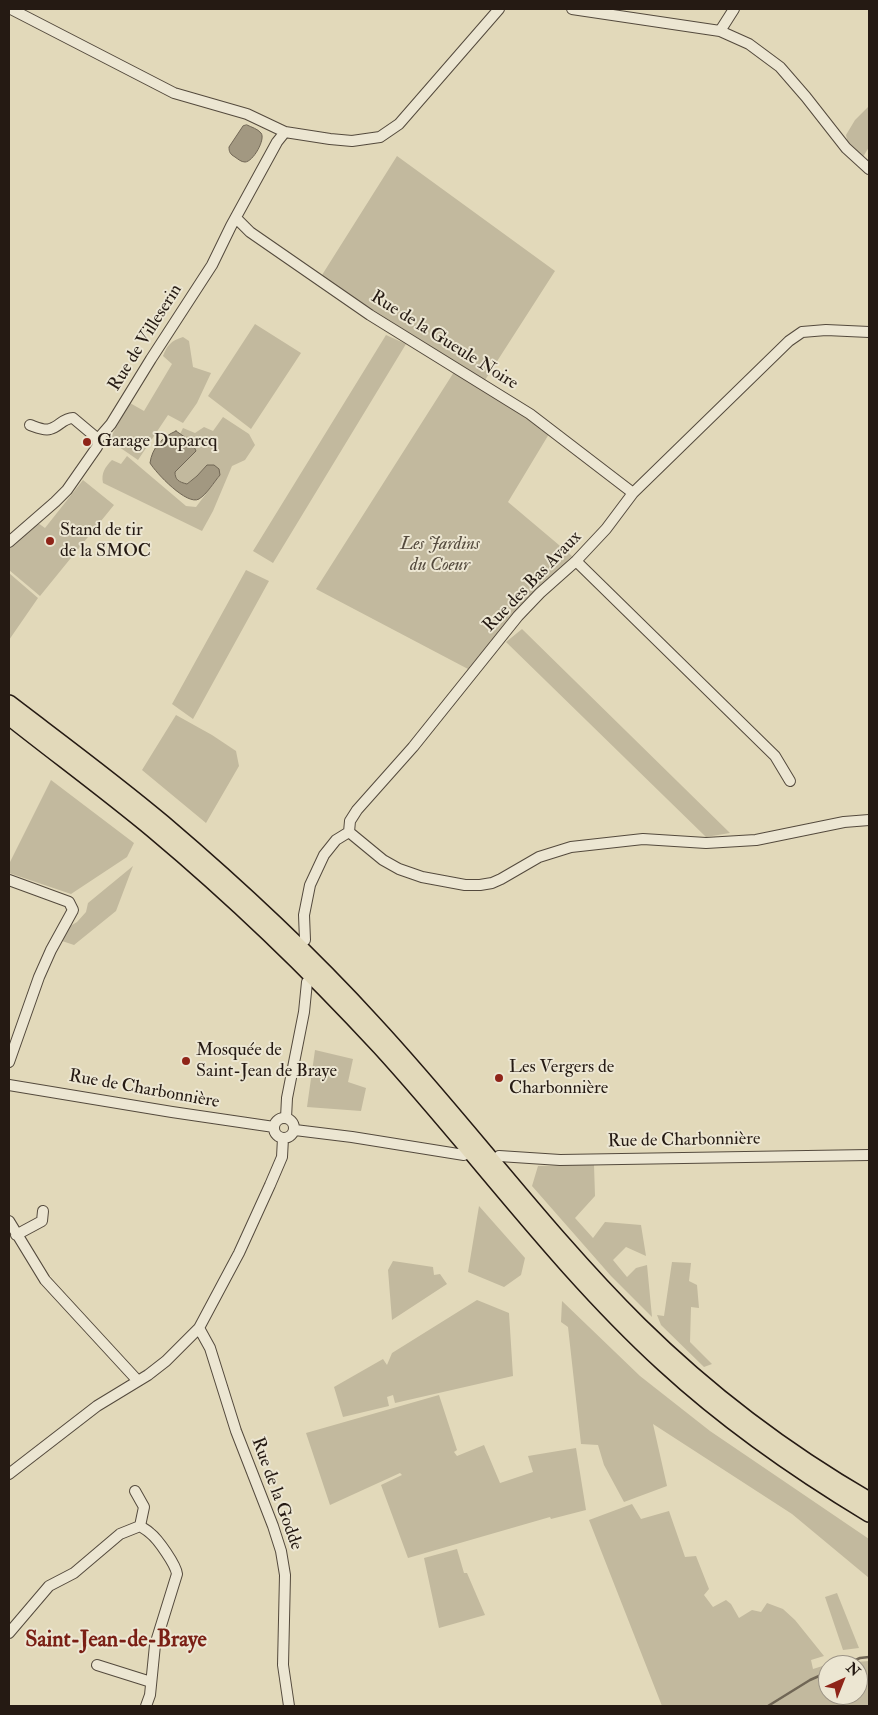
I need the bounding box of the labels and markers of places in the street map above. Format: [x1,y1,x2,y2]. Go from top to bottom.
place label: Garage Duparcq [97,431,218,453]
marker: Garage Duparcq [81,436,93,448]
place label: Stand de tir de la SMOC [60,520,151,562]
marker: Stand de tir de la SMOC [44,535,56,547]
place label: Mosquée de Saint-Jean de Braye [196,1040,337,1082]
marker: Mosquée de Saint-Jean de Braye [180,1055,192,1067]
place label: Les Vergers de Charbonnière [509,1057,614,1100]
marker: Les Vergers de Charbonnière [493,1072,505,1084]

